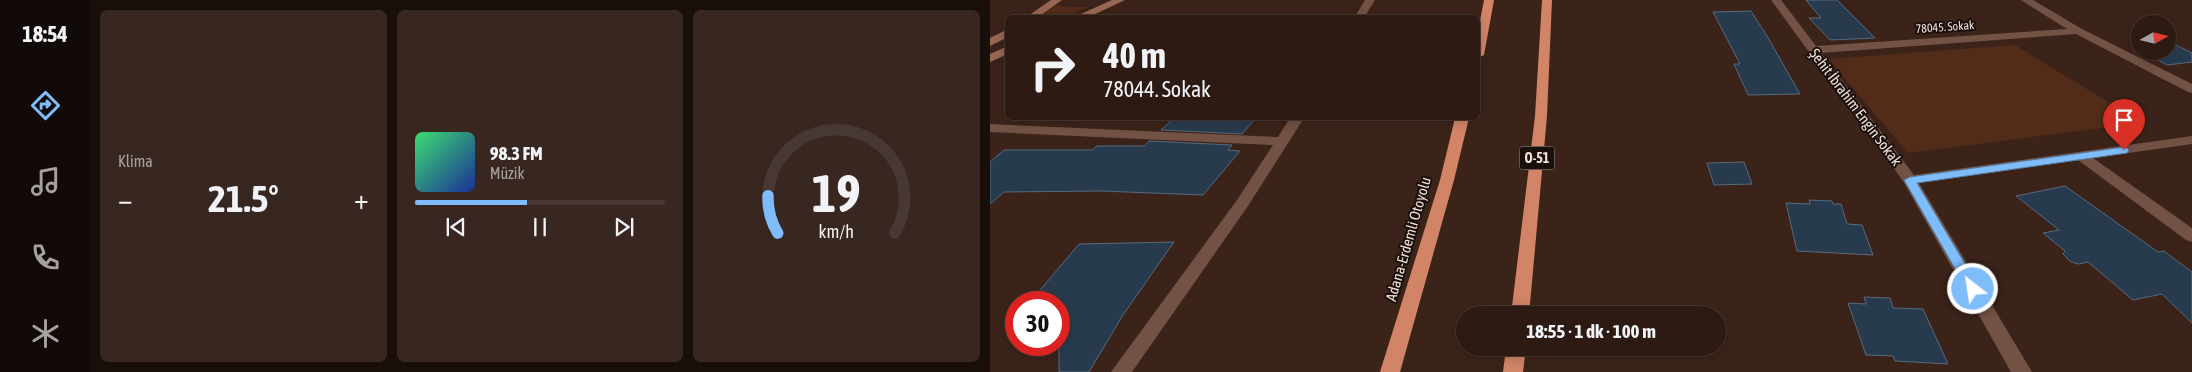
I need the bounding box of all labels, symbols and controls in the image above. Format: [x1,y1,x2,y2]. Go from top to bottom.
north arrow [2131,15,2176,60]
map controls [2131,15,2176,60]
street label: 78045. Sokak [1915,18,1976,36]
text: 18:54 [22,21,68,47]
icon: right [1020,35,1085,100]
text: 40 m [1103,35,1166,75]
street label: Şehit İbrahim Engin Sokak [1806,45,1906,169]
text: 78044. Sokak [1103,76,1211,102]
icon: directions [28,88,63,123]
pin [2103,99,2145,150]
icon: arrive [2110,106,2138,134]
text: 98.3 FM [490,142,543,164]
road number: O-51 [1520,146,1554,170]
text: Klima [118,152,153,170]
text: 19 [812,163,861,223]
icon: music [28,164,63,199]
text: Müzik [490,164,525,182]
street label: Adana-Erdemli Otoyolu [1382,175,1434,303]
text: 21.5° [208,177,279,220]
text: − [118,183,133,215]
text: + [354,183,369,215]
icon: previous [442,213,470,241]
icon: pause [526,213,554,241]
icon: next [610,213,638,241]
text: km/h [819,221,854,242]
icon: phone [28,240,63,275]
position arrow [1946,262,1998,314]
speed limit sign: 30 [1005,291,1070,356]
icon: climate [28,316,63,351]
text: 18:55 · 1 dk · 100 m [1526,320,1656,342]

